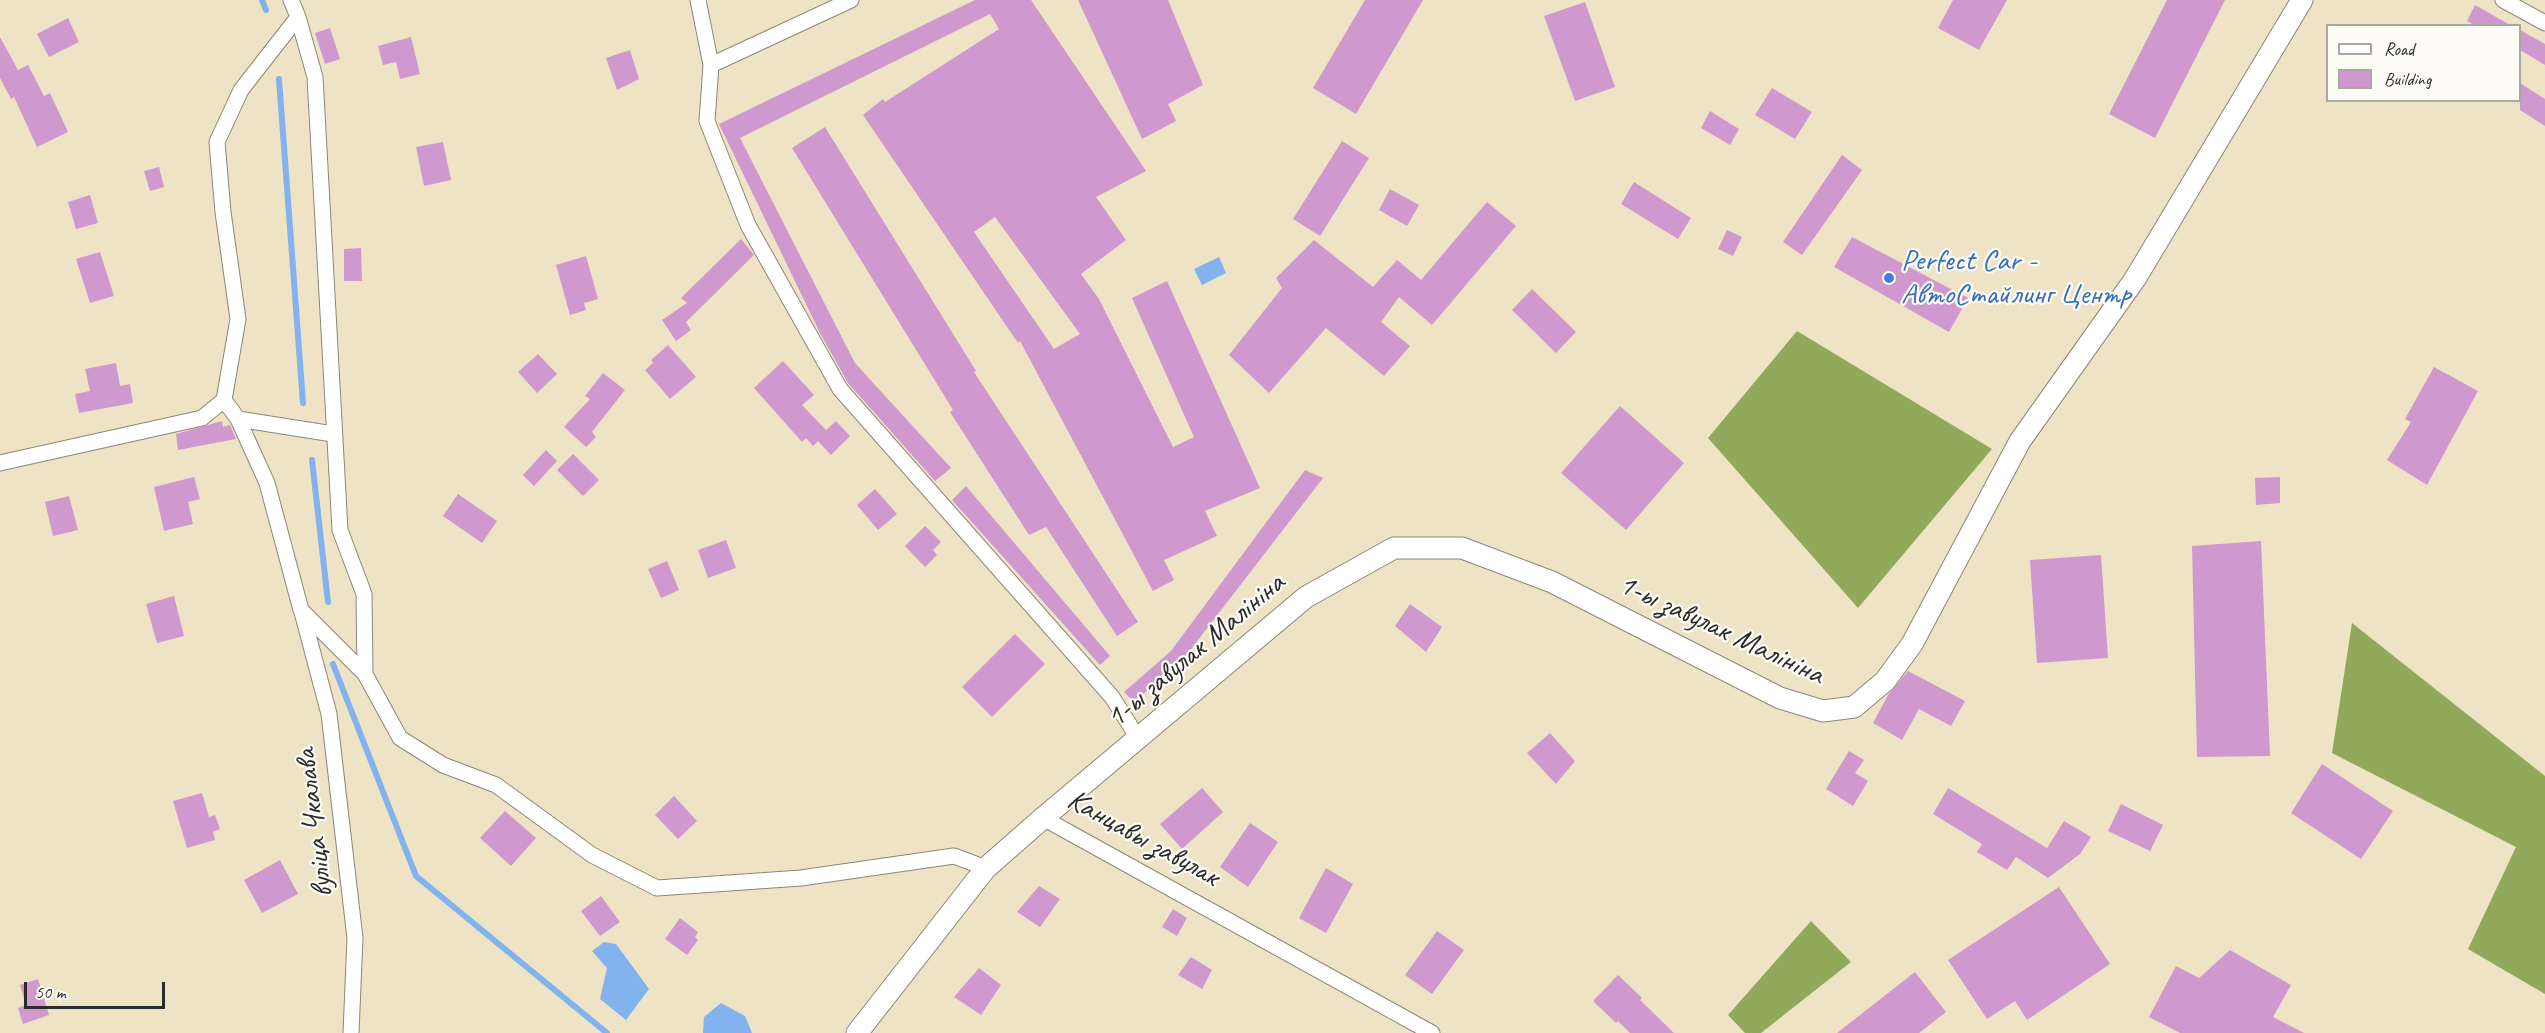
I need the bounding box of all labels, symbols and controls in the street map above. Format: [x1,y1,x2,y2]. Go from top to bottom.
legend [2326,24,2521,102]
text: Road [2384,38,2414,60]
text: Building [2384,68,2431,90]
place label: Perfect Car - АвтоСтайлинг Центр [1901,243,2131,314]
marker: Perfect Car - АвтоСтайлинг Центр [1882,271,1896,285]
street label: 1-ы завулак Малініна [1099,566,1293,736]
street label: 1-ы завулак Малініна [1613,567,1829,693]
street label: вуліца Чкалава [288,747,342,899]
street label: Канцавы завулак [1061,782,1225,896]
scale bar [27,970,168,1008]
text: 50 m [35,981,66,1003]

